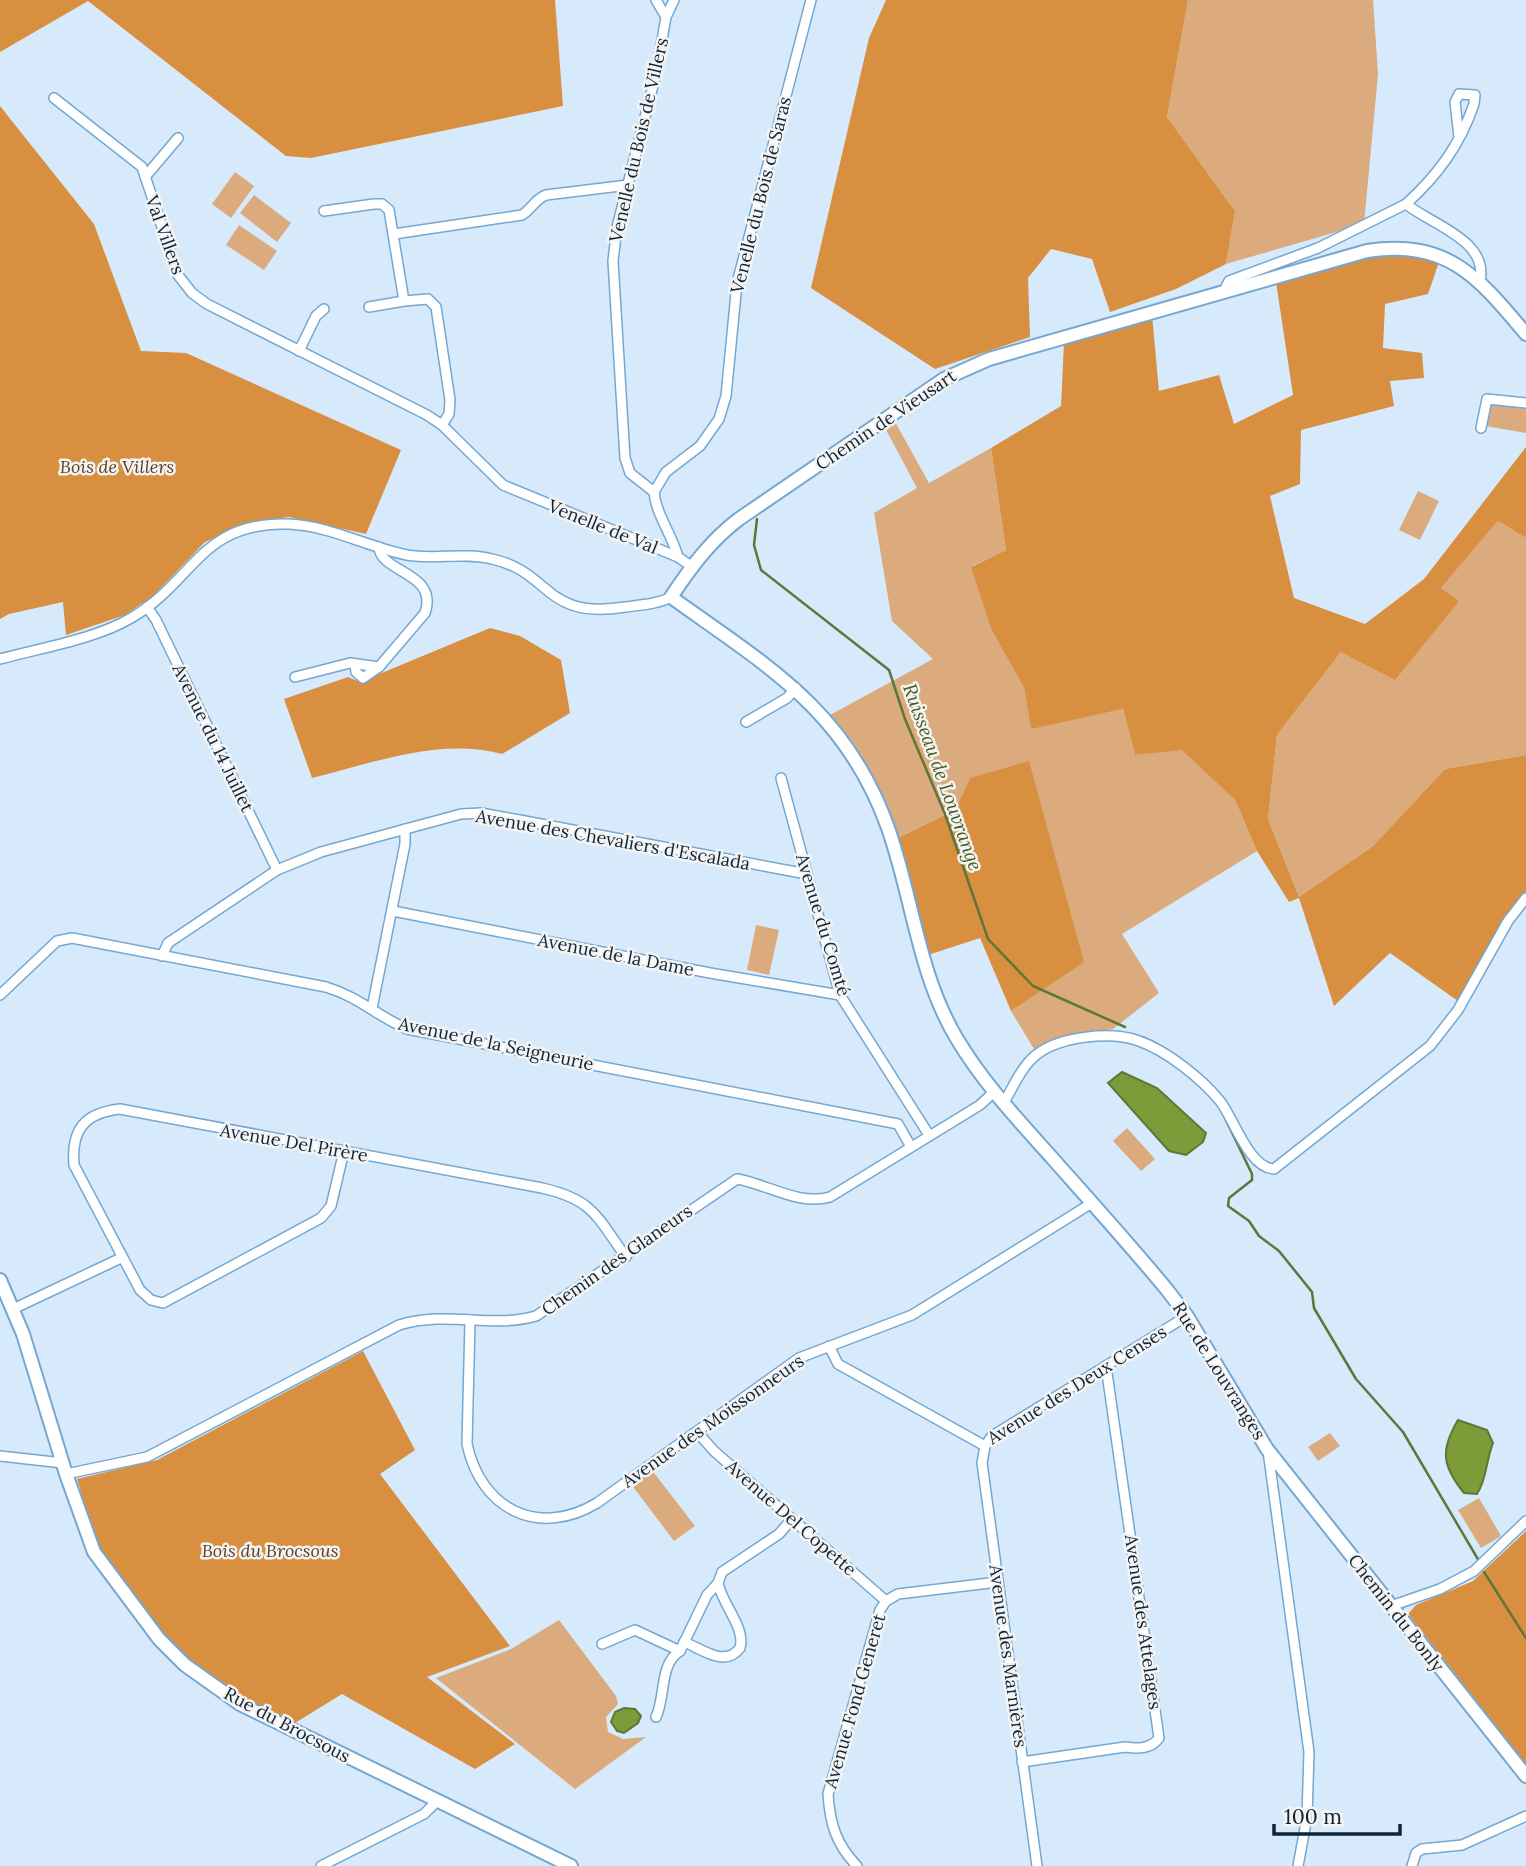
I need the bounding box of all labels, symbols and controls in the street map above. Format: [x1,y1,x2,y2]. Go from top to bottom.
street label: Venelle du Bois de Villers [604,35,673,245]
street label: Venelle du Bois de Saras [725,94,796,297]
street label: Val Villers [140,191,190,278]
street label: Chemin de Vieusart [811,364,960,475]
park label: Bois de Villers [60,455,174,478]
street label: Venelle de Val [544,494,662,559]
street label: Avenue du 14 Juillet [167,659,259,816]
water label: Ruisseau de Louvrange [898,680,988,874]
street label: Avenue des Chevaliers d'Escalada [473,804,752,875]
street label: Avenue du Comté [791,850,856,999]
street label: Avenue de la Dame [535,928,696,981]
street label: Avenue de la Seigneurie [395,1011,596,1075]
street label: Avenue Del Pirère [218,1118,370,1167]
street label: Chemin des Glaneurs [537,1199,697,1320]
street label: Rue de Louvranges [1168,1298,1271,1444]
street label: Avenue des Deux Censes [982,1320,1171,1450]
street label: Avenue des Moissonneurs [616,1349,808,1493]
street label: Avenue Del Copette [720,1454,862,1581]
street label: Avenue des Attelages [1120,1532,1167,1711]
park label: Bois du Brocsous [202,1539,338,1562]
street label: Chemin du Bonly [1343,1549,1450,1677]
street label: Avenue des Marnières [984,1562,1033,1749]
street label: Avenue Fond Generet [818,1611,890,1792]
street label: Rue du Brocsous [220,1682,354,1767]
scale bar [1274,1792,1400,1836]
text: 100 m [1284,1803,1342,1830]

